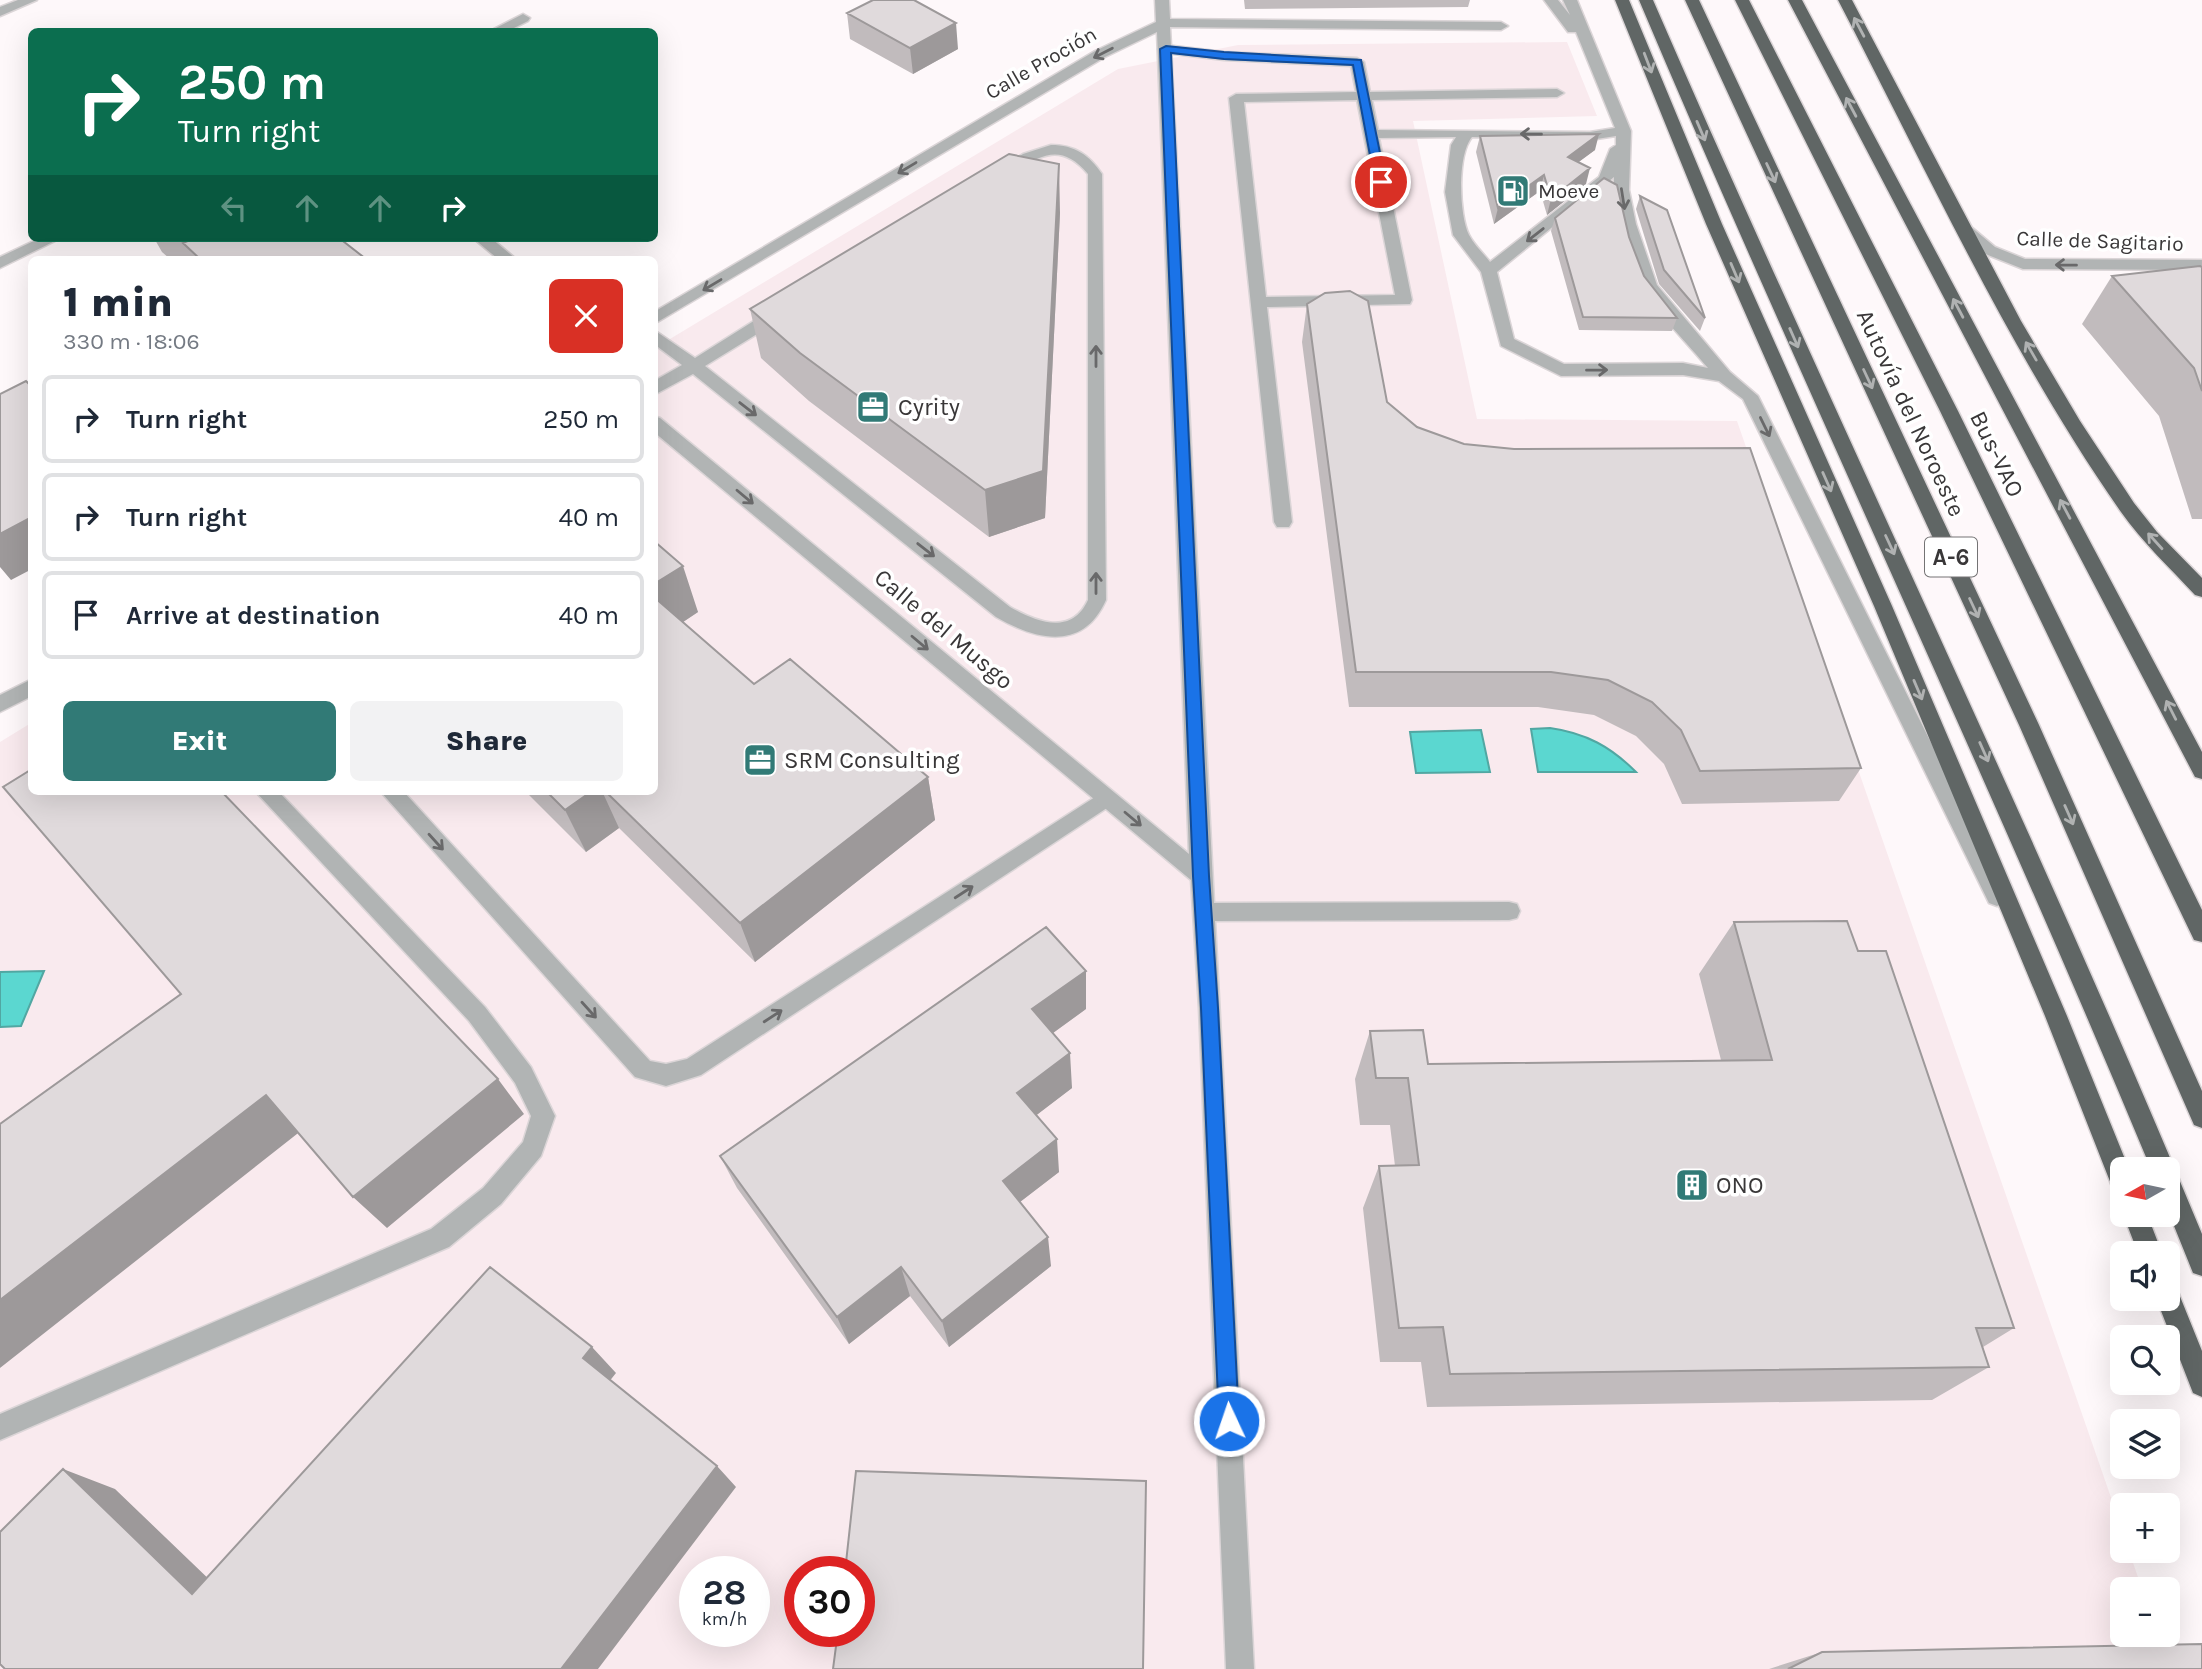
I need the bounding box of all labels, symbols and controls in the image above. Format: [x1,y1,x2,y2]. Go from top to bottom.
one-way arrow [1852,17,1866,38]
street label: Calle Proción [981,22,1101,104]
one-way arrow [1093,46,1114,60]
one-way arrow [1642,52,1655,74]
text: 250 m [178,54,326,111]
icon: right [63,56,154,147]
one-way arrow [1844,97,1857,118]
text: Turn right [178,113,320,150]
one-way arrow [1695,119,1708,141]
one-way arrow [1520,128,1543,141]
pin [1351,152,1411,212]
one-way arrow [898,162,918,176]
one-way arrow [1765,162,1779,183]
icon: arrive [1362,163,1400,201]
fuel station icon: Moeve [1494,172,1532,210]
place label: Moeve [1538,179,1599,203]
one-way arrow [1617,187,1630,210]
icon: left [215,189,253,227]
icon: ahead [288,189,326,227]
icon: ahead [361,189,399,227]
icon: right [434,189,472,227]
street label: Calle de Sagitario [2016,226,2184,256]
one-way arrow [1526,227,1544,243]
one-way arrow [2055,258,2078,272]
one-way arrow [1729,262,1742,284]
text: 1 min [63,277,173,327]
one-way arrow [702,278,722,292]
button: close [549,279,623,353]
one-way arrow [1951,298,1964,319]
street label: Autovía del Noroeste [1851,305,1971,521]
one-way arrow [1788,327,1801,349]
text: 330 m · 18:06 [63,328,200,355]
one-way arrow [2024,341,2038,361]
one-way arrow [1089,344,1103,367]
one-way arrow [1585,363,1608,377]
one-way arrow [1862,368,1875,389]
office icon: Cyrity [854,388,892,426]
place label: Cyrity [898,393,960,421]
icon: right [67,400,105,438]
one-way arrow [738,401,756,416]
text: Turn right [126,404,247,435]
text: 250 m [543,404,619,435]
street label: Bus-VAO [1964,406,2030,502]
one-way arrow [1759,416,1773,437]
one-way arrow [1821,471,1834,492]
one-way arrow [735,490,753,505]
icon: right [67,498,105,536]
one-way arrow [2058,499,2072,519]
text: Turn right [126,502,247,533]
text: 40 m [559,502,619,533]
one-way arrow [2147,532,2163,550]
one-way arrow [1883,534,1897,555]
road number: A-6 [1925,538,1977,576]
one-way arrow [916,542,934,558]
street label: Calle del Musgo [869,563,1019,695]
one-way arrow [1090,572,1103,595]
icon: arrive [67,596,105,634]
one-way arrow [1969,597,1982,618]
text: Arrive at destination [126,600,380,631]
text: 40 m [559,600,619,631]
one-way arrow [910,635,928,651]
one-way arrow [1913,679,1926,700]
one-way arrow [2163,700,2177,721]
button: Exit [63,701,336,781]
button: Share [350,701,623,781]
office icon: SRM Consulting [741,741,779,779]
one-way arrow [1978,741,1991,762]
place label: SRM Consulting [784,746,960,774]
one-way arrow [2063,803,2076,825]
one-way arrow [1123,811,1141,827]
one-way arrow [428,832,444,850]
one-way arrow [954,885,973,900]
one-way arrow [581,1001,597,1019]
one-way arrow [763,1009,782,1024]
north arrow [2110,1157,2180,1227]
map controls [2110,1157,2180,1647]
building icon: ONO [1673,1166,1711,1204]
place label: ONO [1716,1171,1763,1199]
button: sound [2110,1241,2180,1311]
button: search [2110,1325,2180,1395]
position arrow [1192,1384,1266,1458]
button: layers [2110,1409,2180,1479]
button: + [2110,1493,2180,1563]
speed limit sign: 30 [784,1556,875,1647]
text: 28 [703,1572,746,1613]
button: − [2110,1577,2180,1647]
text: km/h [702,1608,747,1630]

